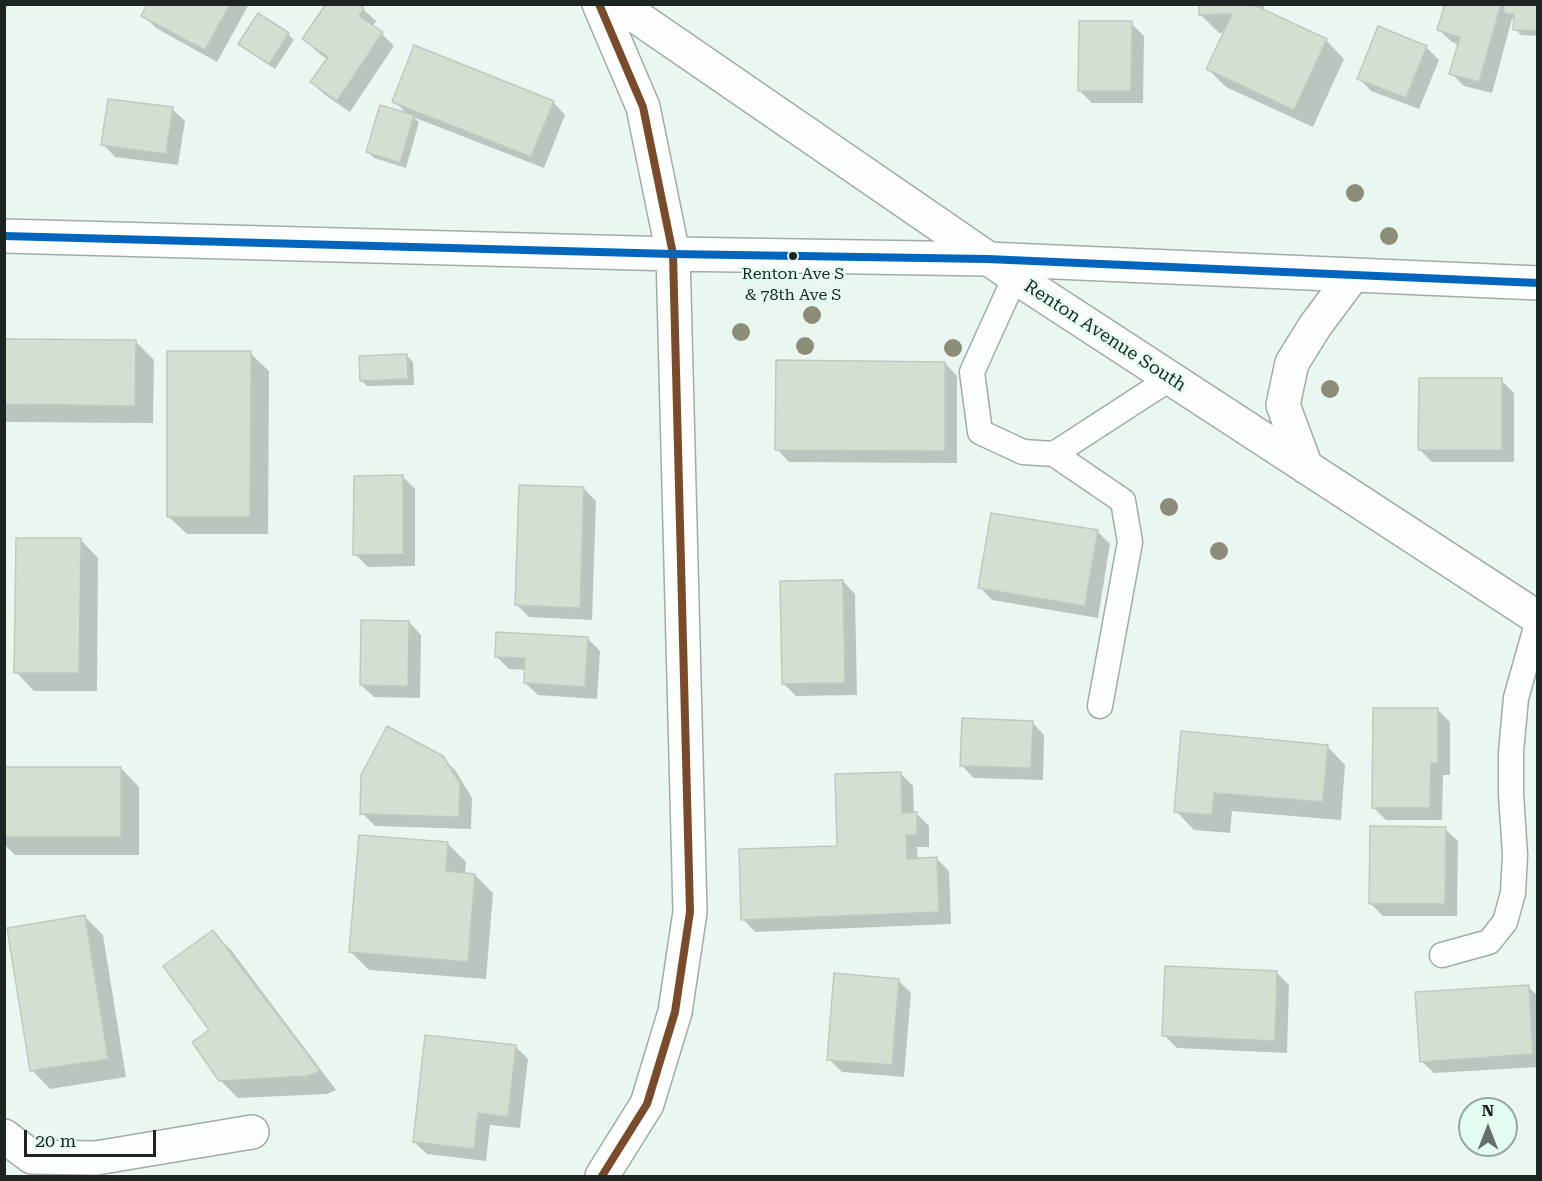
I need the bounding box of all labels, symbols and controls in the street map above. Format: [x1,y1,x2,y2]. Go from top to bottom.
marker: Renton Ave S & 78th Ave S [787,250,799,262]
place label: Renton Ave S & 78th Ave S [742,264,844,302]
street label: Renton Avenue South [1020,276,1190,396]
north arrow [1458,1097,1518,1157]
text: N [1482,1101,1494,1120]
scale bar [27,1118,159,1156]
text: 20 m [35,1130,76,1151]

